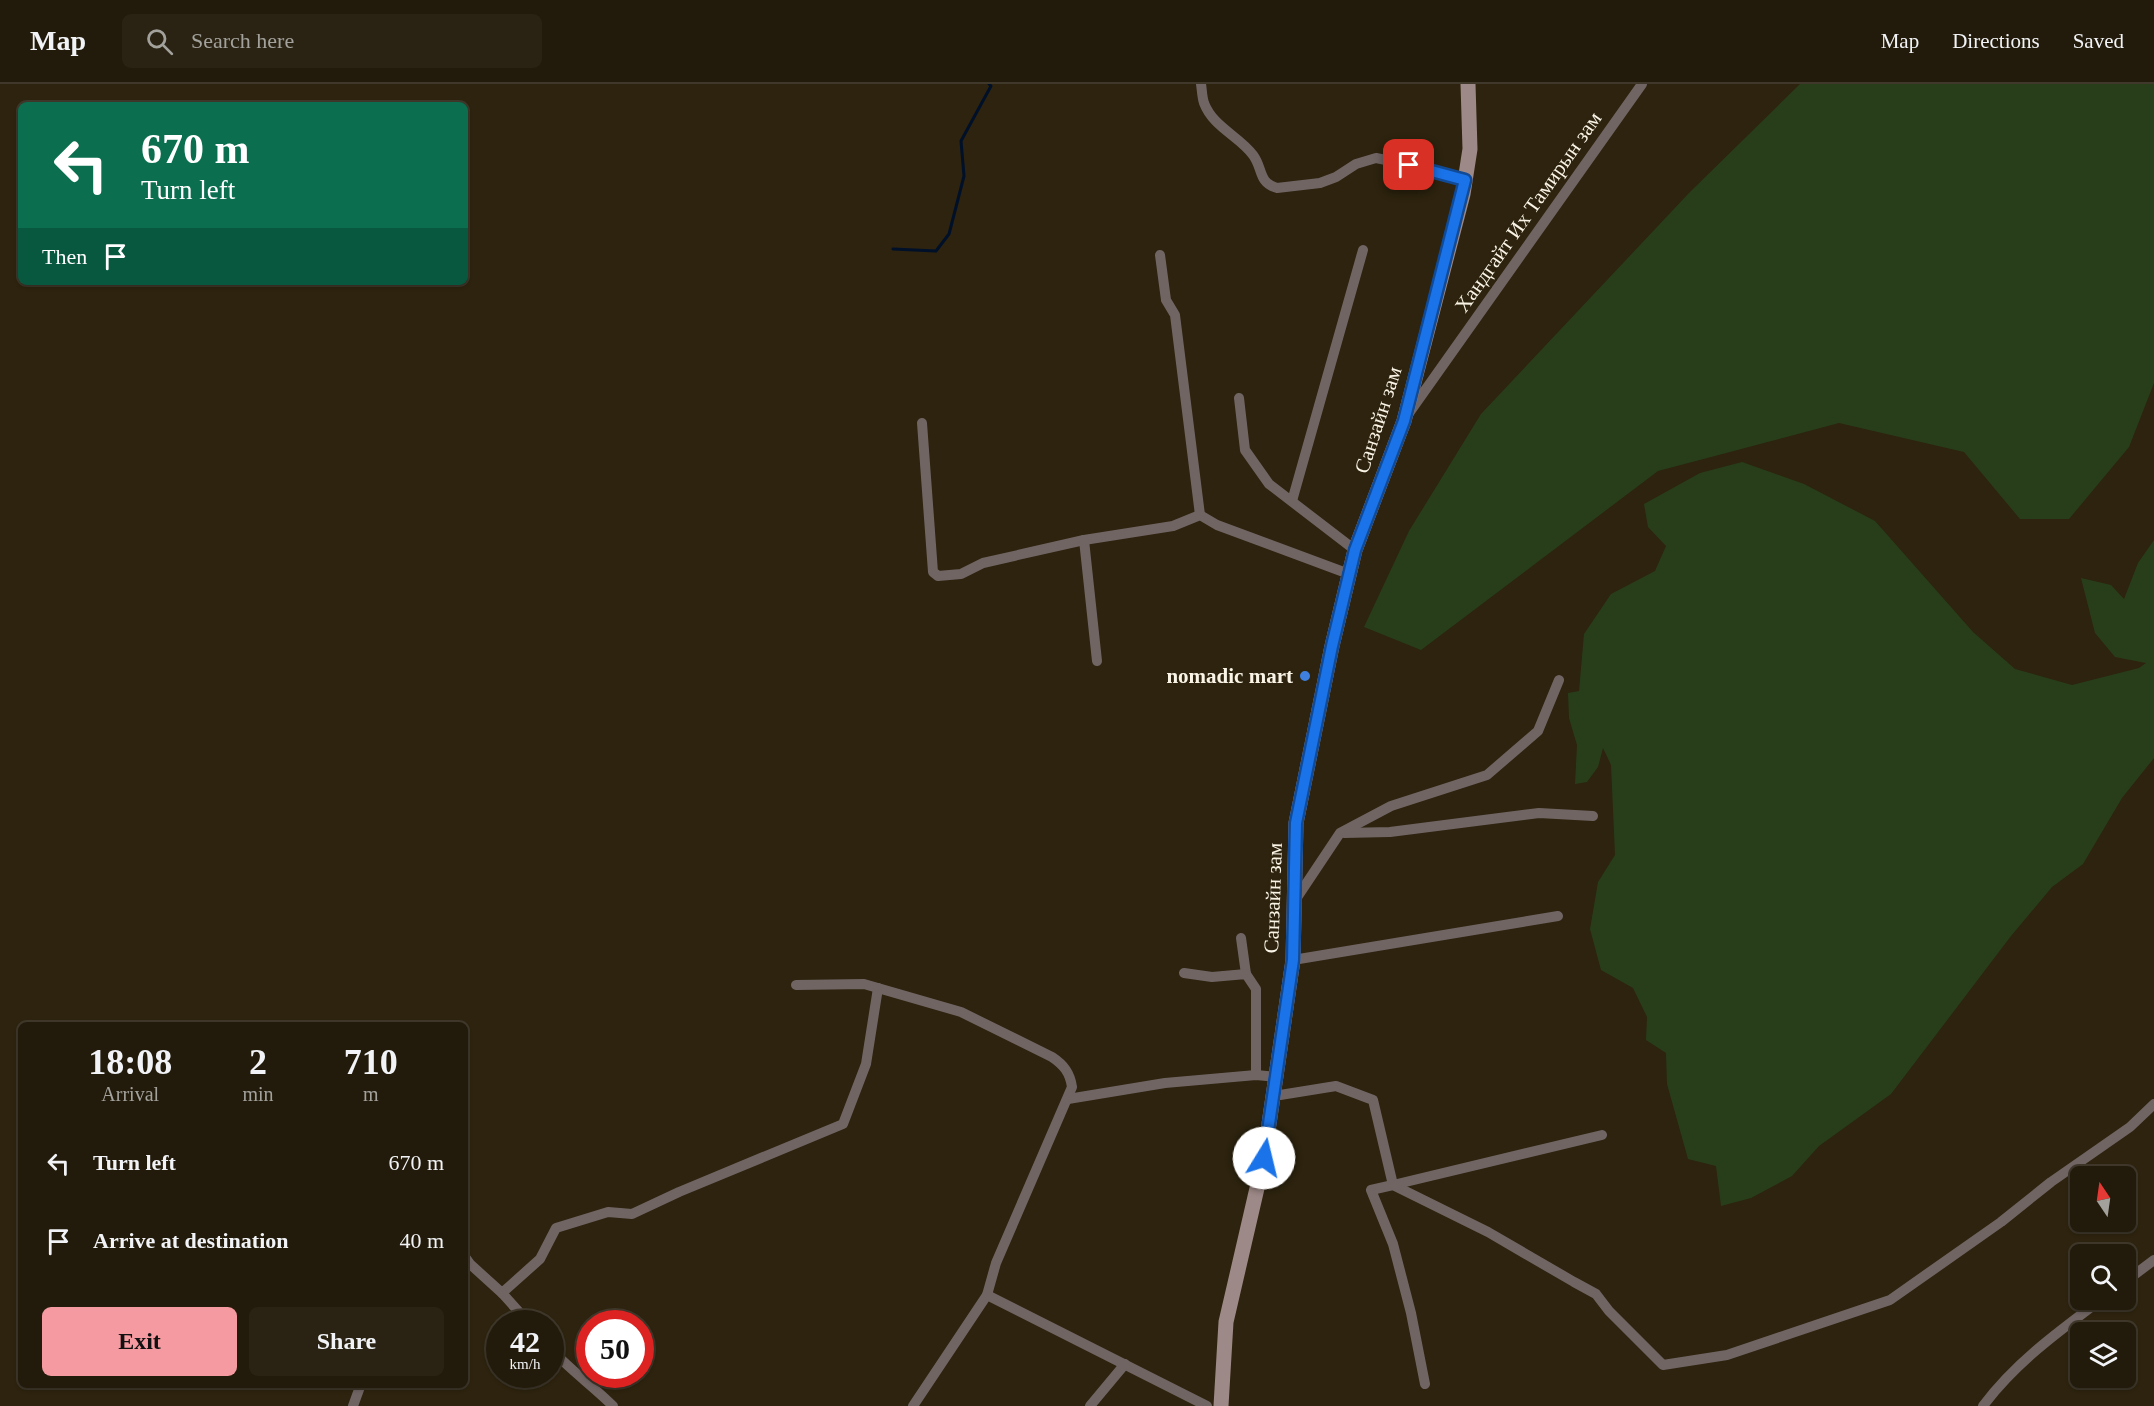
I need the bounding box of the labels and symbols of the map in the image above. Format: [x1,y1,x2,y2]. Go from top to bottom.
street label: Хандгайт Их Тамирын зам [1450,107,1606,317]
pin [1383,139,1434,190]
street label: Санзайн зам [1349,364,1407,476]
place label: nomadic mart [1166,664,1293,688]
marker: nomadic mart [1298,669,1312,683]
street label: Санзайн зам [1259,842,1287,954]
position arrow [1232,1126,1296,1190]
north arrow [2070,1166,2136,1232]
speed limit sign: 50 [576,1310,654,1388]

